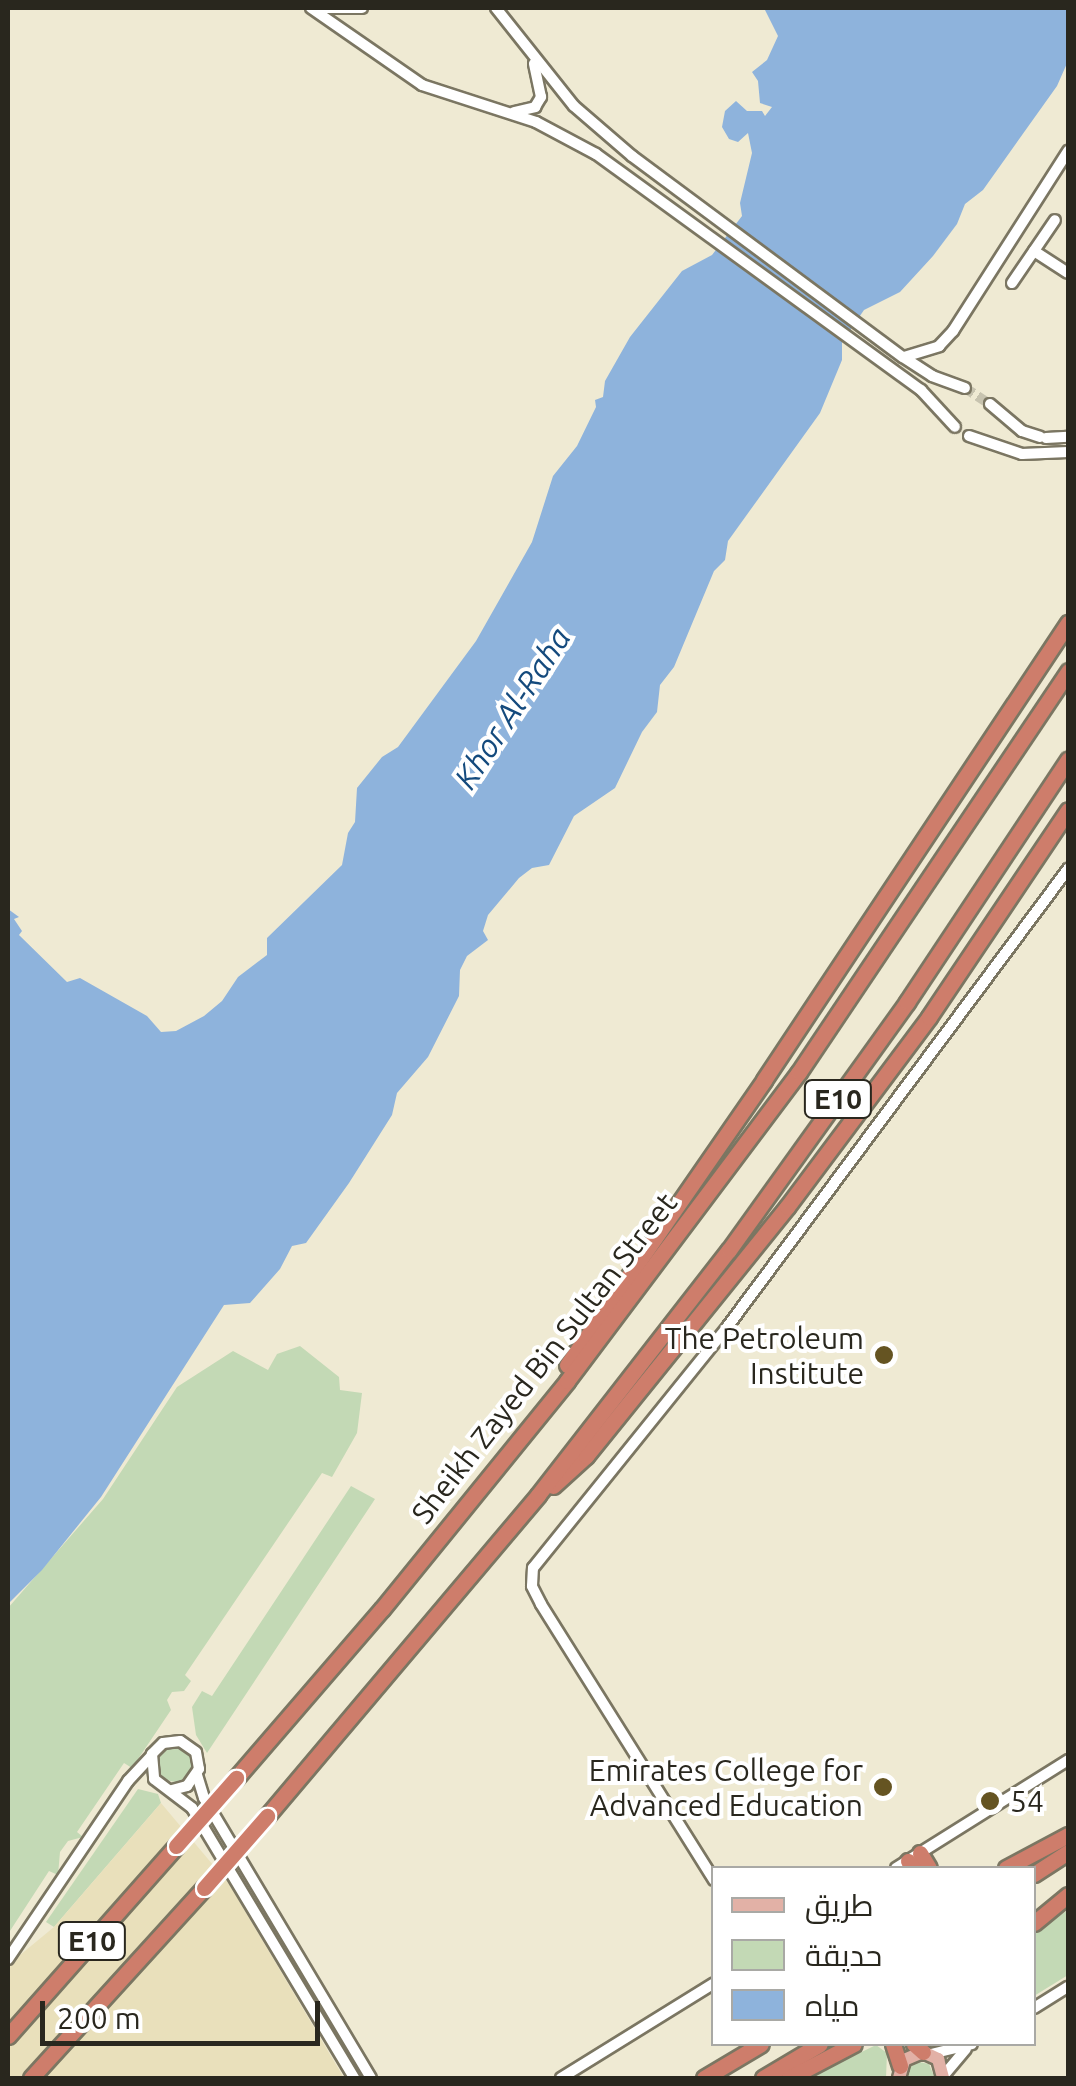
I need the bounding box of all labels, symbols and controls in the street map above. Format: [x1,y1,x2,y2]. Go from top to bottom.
water label: Khor Al-Raha [446,620,578,796]
road number: E10 [803,1076,873,1122]
street label: Sheikh Zayed Bin Sultan Street [404,1186,684,1530]
place label: The Petroleum Institute [665,1320,864,1390]
marker: The Petroleum Institute [873,1344,895,1366]
place label: Emirates College for Advanced Education [589,1752,863,1822]
marker: Emirates College for Advanced Education [872,1776,894,1798]
place label: 54 [1010,1783,1044,1819]
marker: 54 [979,1790,1001,1812]
legend [711,1866,1036,2046]
text: طريق [805,1888,874,1922]
road number: E10 [57,1918,127,1964]
text: حديقة [805,1938,882,1972]
scale bar [45,1981,325,2043]
text: مياه [805,1988,859,2022]
text: 200 m [57,2001,141,2035]

